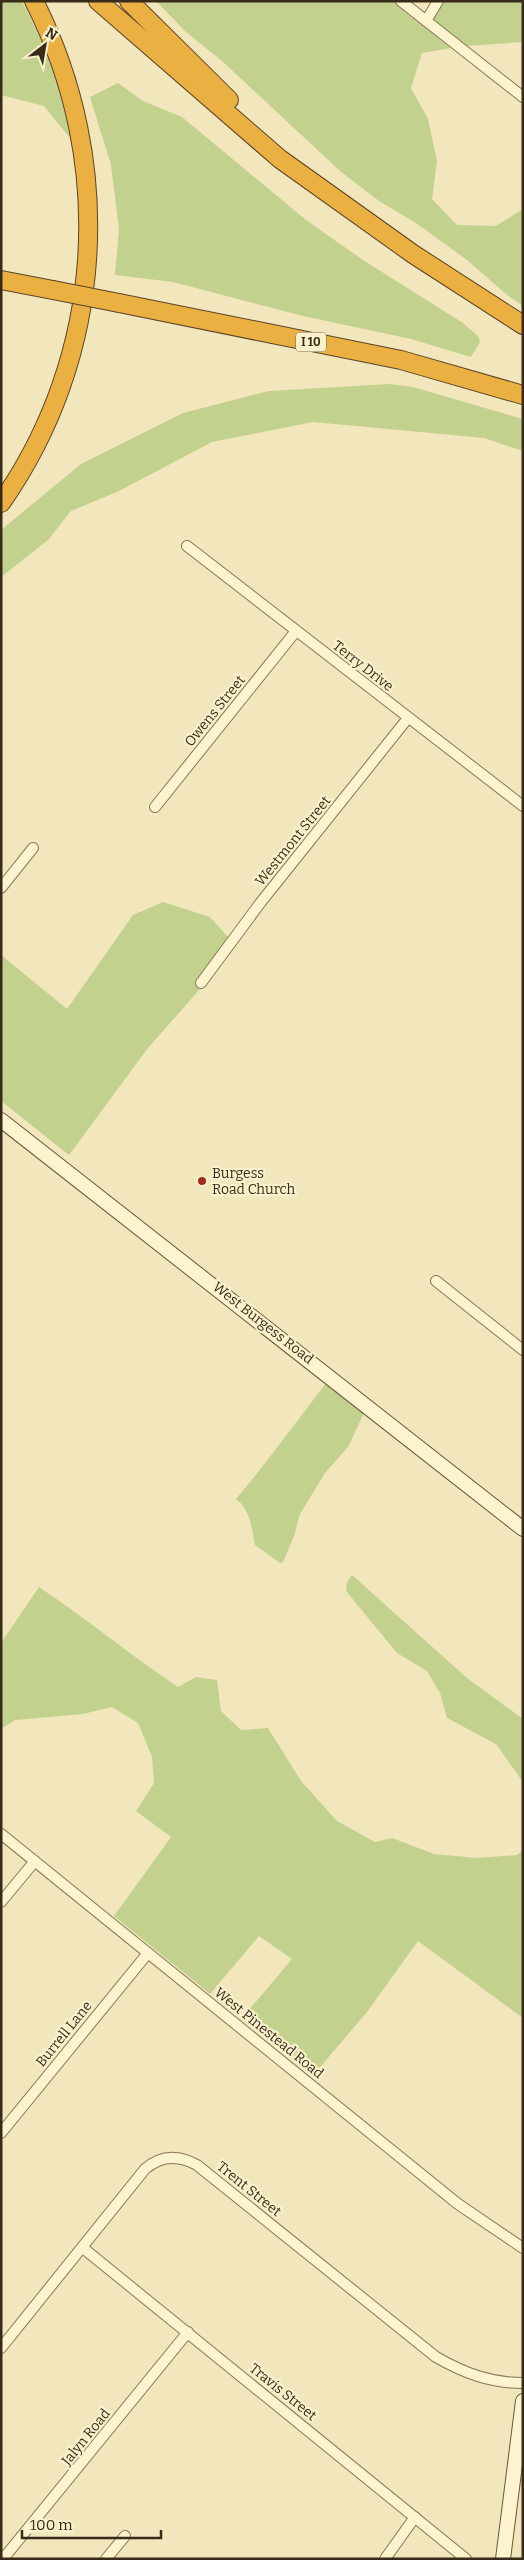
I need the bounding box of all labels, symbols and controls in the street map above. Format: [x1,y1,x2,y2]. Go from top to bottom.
north arrow [20,20,70,70]
text: N [42,24,61,44]
road number: I 10 [296,332,326,352]
street label: Terry Drive [329,637,397,695]
street label: Owens Street [181,672,249,750]
street label: Westmont Street [252,793,334,889]
place label: Burgess Road Church [212,1165,296,1198]
marker: Burgess Road Church [196,1175,208,1187]
street label: West Burgess Road [209,1278,317,1368]
street label: West Pinestead Road [211,1984,327,2082]
street label: Burrell Lane [32,1998,96,2070]
street label: Trent Street [213,2158,285,2220]
street label: Travis Street [246,2360,320,2424]
street label: Jalyn Road [57,2405,114,2469]
scale bar [22,2508,161,2540]
text: 100 m [30,2516,73,2534]

